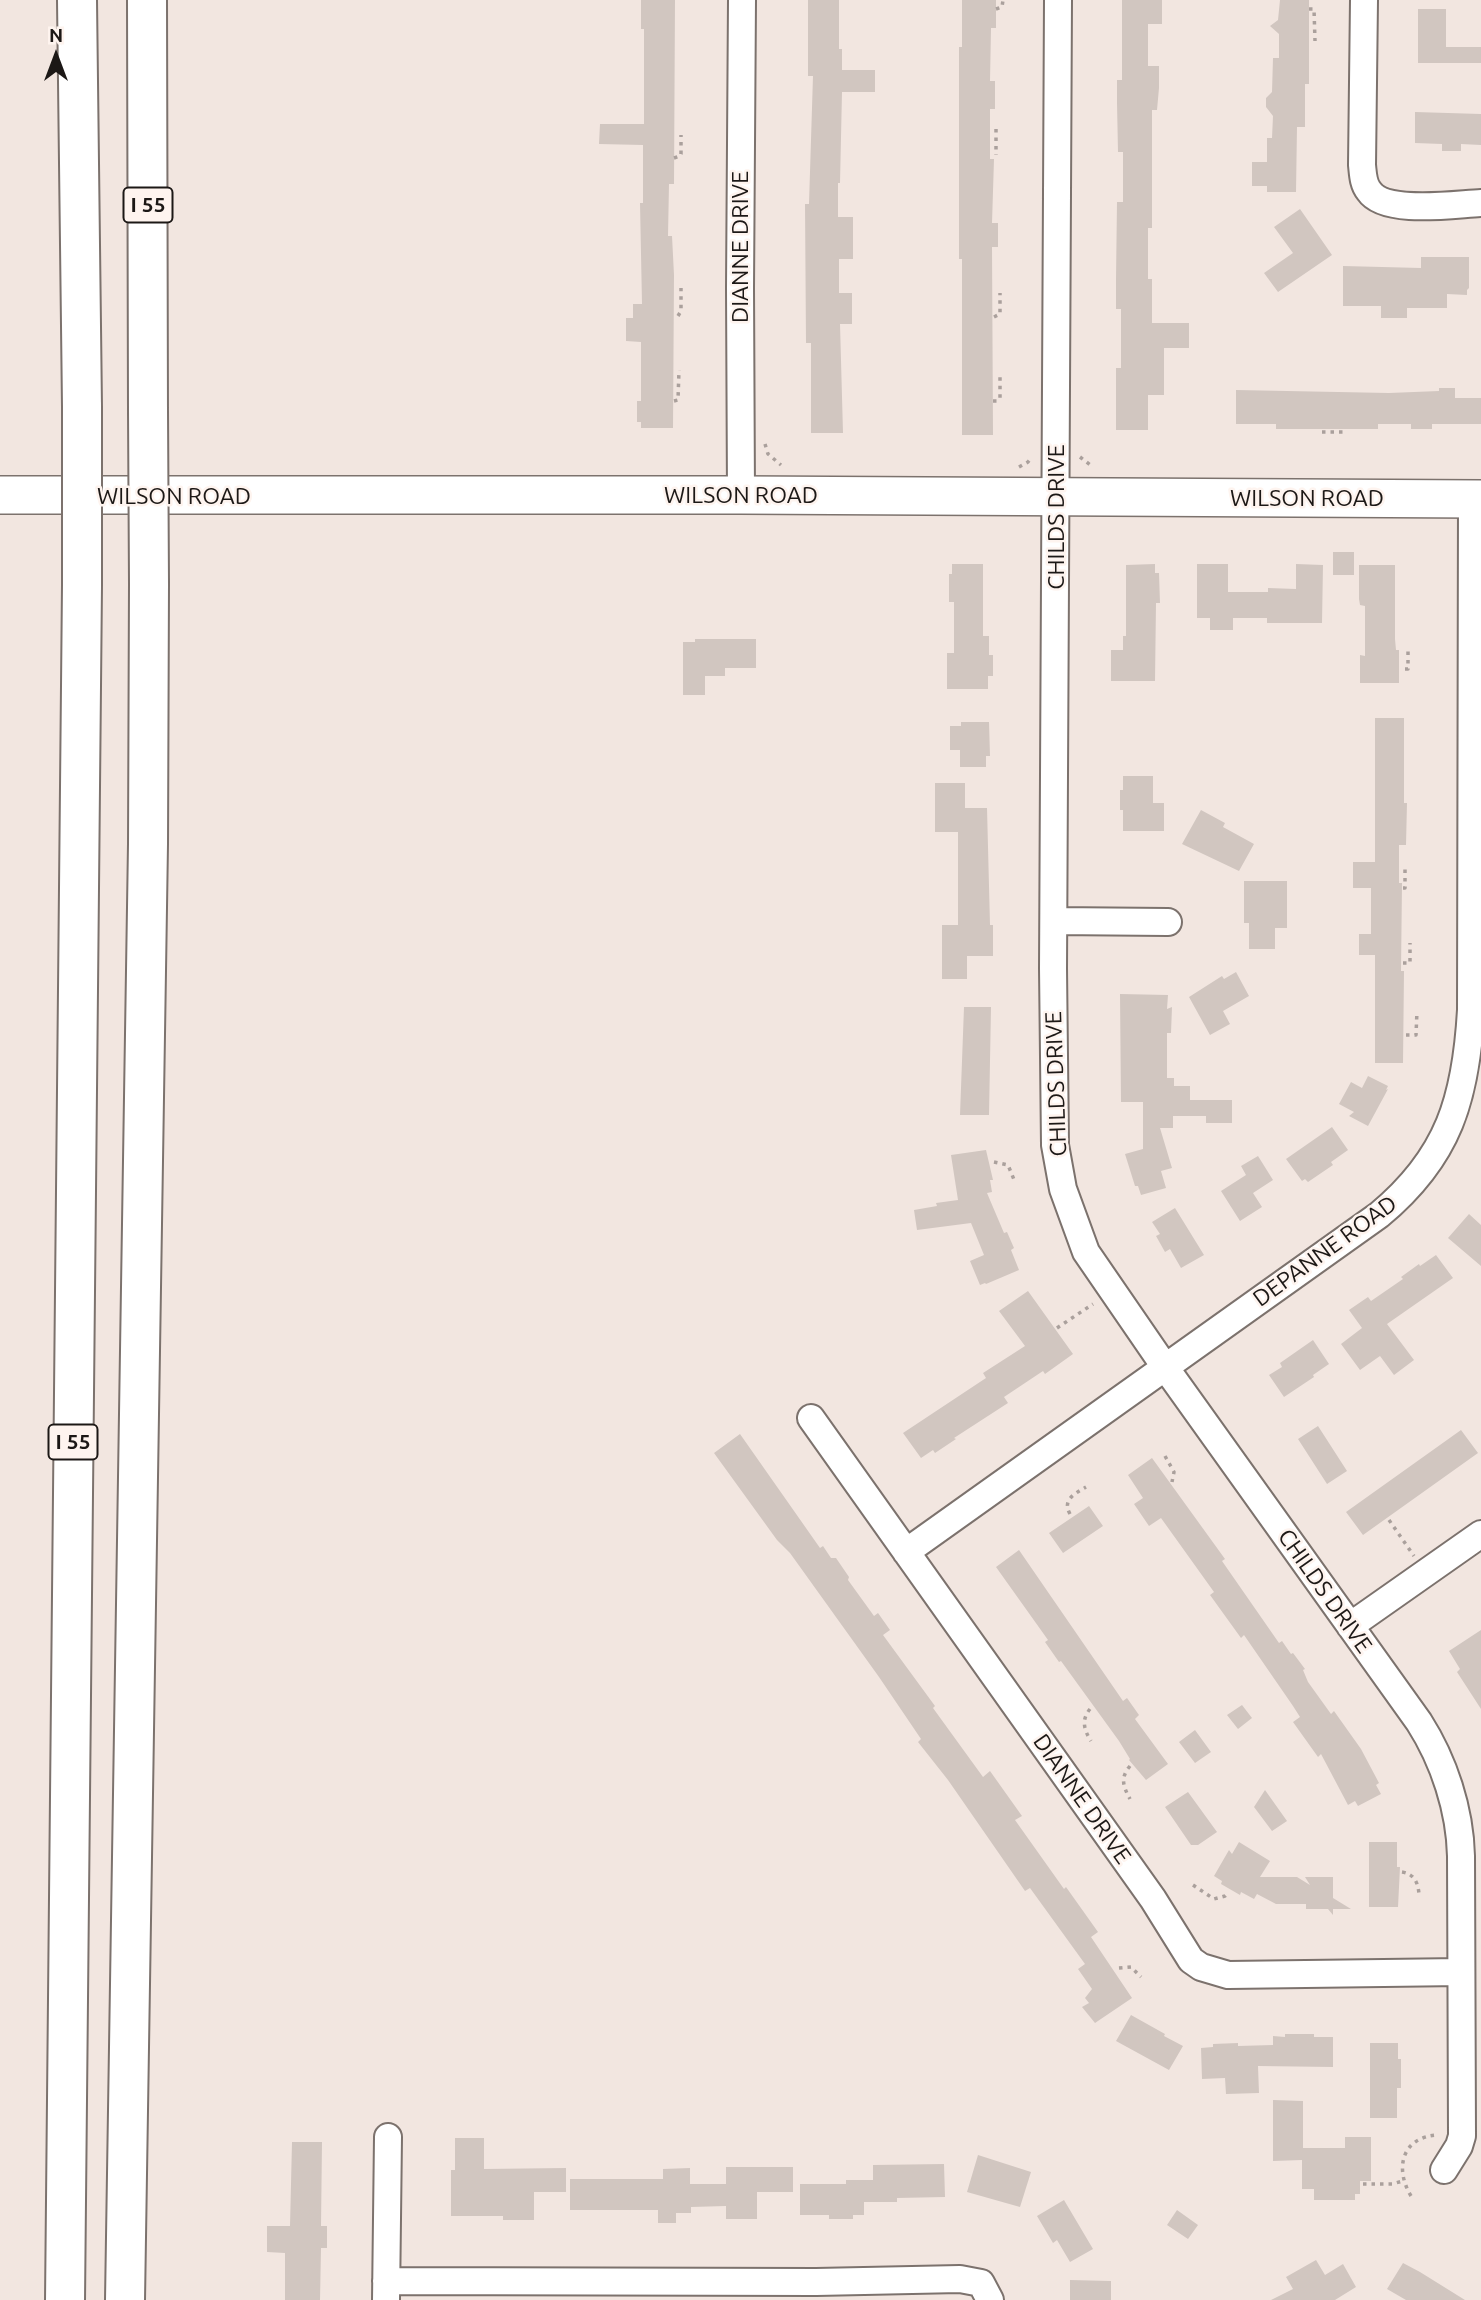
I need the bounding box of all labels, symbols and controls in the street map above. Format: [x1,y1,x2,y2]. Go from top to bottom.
north arrow [21,21,91,91]
text: N [49,24,63,46]
street label: DIANNE DRIVE [726,171,754,323]
road number: I 55 [124,188,172,222]
street label: CHILDS DRIVE [1042,444,1070,590]
street label: WILSON ROAD [664,481,818,509]
street label: WILSON ROAD [97,482,251,510]
street label: WILSON ROAD [1230,484,1384,512]
street label: CHILDS DRIVE [1040,1011,1072,1157]
street label: DEPANNE ROAD [1248,1190,1402,1312]
road number: I 55 [48,1424,98,1460]
street label: CHILDS DRIVE [1272,1524,1378,1658]
street label: DIANNE DRIVE [1027,1729,1137,1869]

